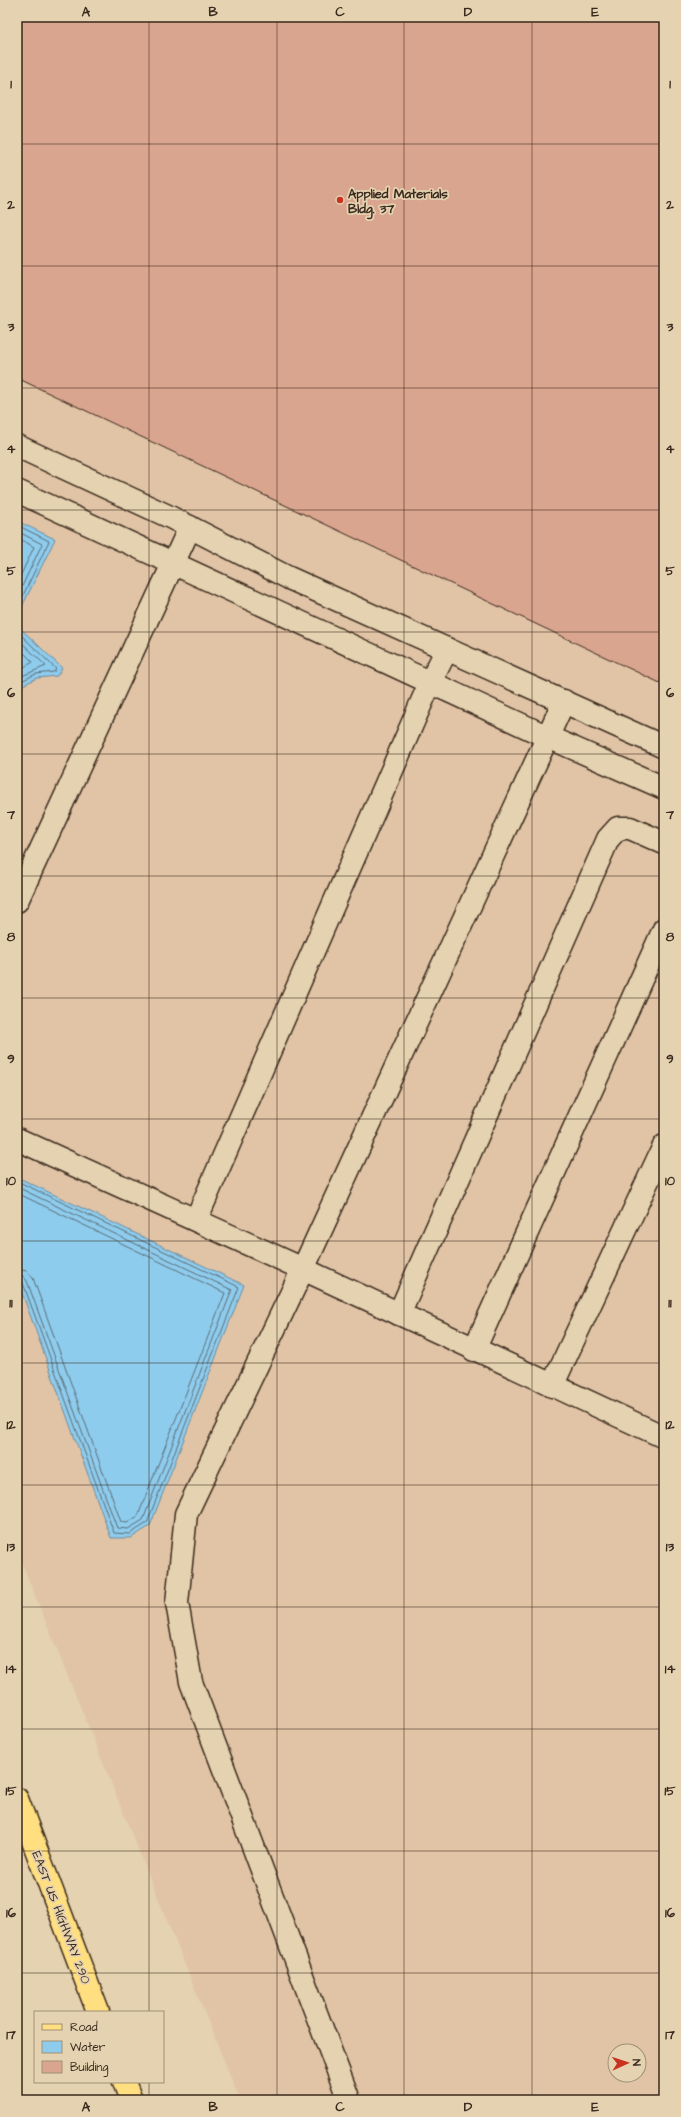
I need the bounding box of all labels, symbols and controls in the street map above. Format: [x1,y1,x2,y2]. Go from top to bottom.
text: A [82,3,91,21]
text: B [208,3,218,21]
text: C [335,3,345,21]
text: D [464,3,473,21]
text: E [591,3,599,21]
text: 1 [10,75,12,93]
text: 1 [669,75,671,93]
place label: Applied Materials Bldg. 37 [348,185,448,220]
marker: Applied Materials Bldg. 37 [335,195,345,205]
text: 2 [6,196,15,214]
text: 2 [665,196,674,214]
text: 3 [7,318,15,336]
text: 3 [666,318,674,336]
text: 4 [7,440,16,458]
text: 4 [666,440,675,458]
text: 5 [6,562,16,580]
text: 5 [665,562,675,580]
text: 6 [7,684,16,702]
text: 6 [666,684,675,702]
text: 7 [6,806,16,824]
text: 7 [665,806,675,824]
text: 8 [7,928,16,946]
text: 8 [666,928,675,946]
text: 9 [7,1050,15,1068]
text: 9 [666,1050,674,1068]
text: 10 [6,1172,17,1190]
text: 10 [665,1172,676,1190]
text: 11 [9,1294,13,1312]
text: 11 [668,1294,672,1312]
text: 12 [6,1416,16,1434]
text: 12 [665,1416,675,1434]
text: 13 [7,1538,16,1556]
text: 13 [666,1538,675,1556]
text: 14 [6,1660,16,1678]
text: 14 [665,1660,675,1678]
text: 15 [6,1782,17,1800]
text: 15 [665,1782,676,1800]
street label: EAST US HIGHWAY 290 [27,1848,95,1986]
text: 16 [6,1904,17,1922]
text: 16 [665,1904,676,1922]
legend [34,2011,164,2083]
text: Road [70,2019,98,2036]
text: 17 [6,2026,17,2044]
text: 17 [665,2026,676,2044]
text: Water [70,2039,106,2056]
north arrow [607,2043,647,2083]
text: Building [70,2059,108,2077]
text: N [629,2059,644,2066]
text: A [82,2098,91,2116]
text: B [208,2098,218,2116]
text: C [335,2098,345,2116]
text: D [464,2098,473,2116]
text: E [591,2098,599,2116]

